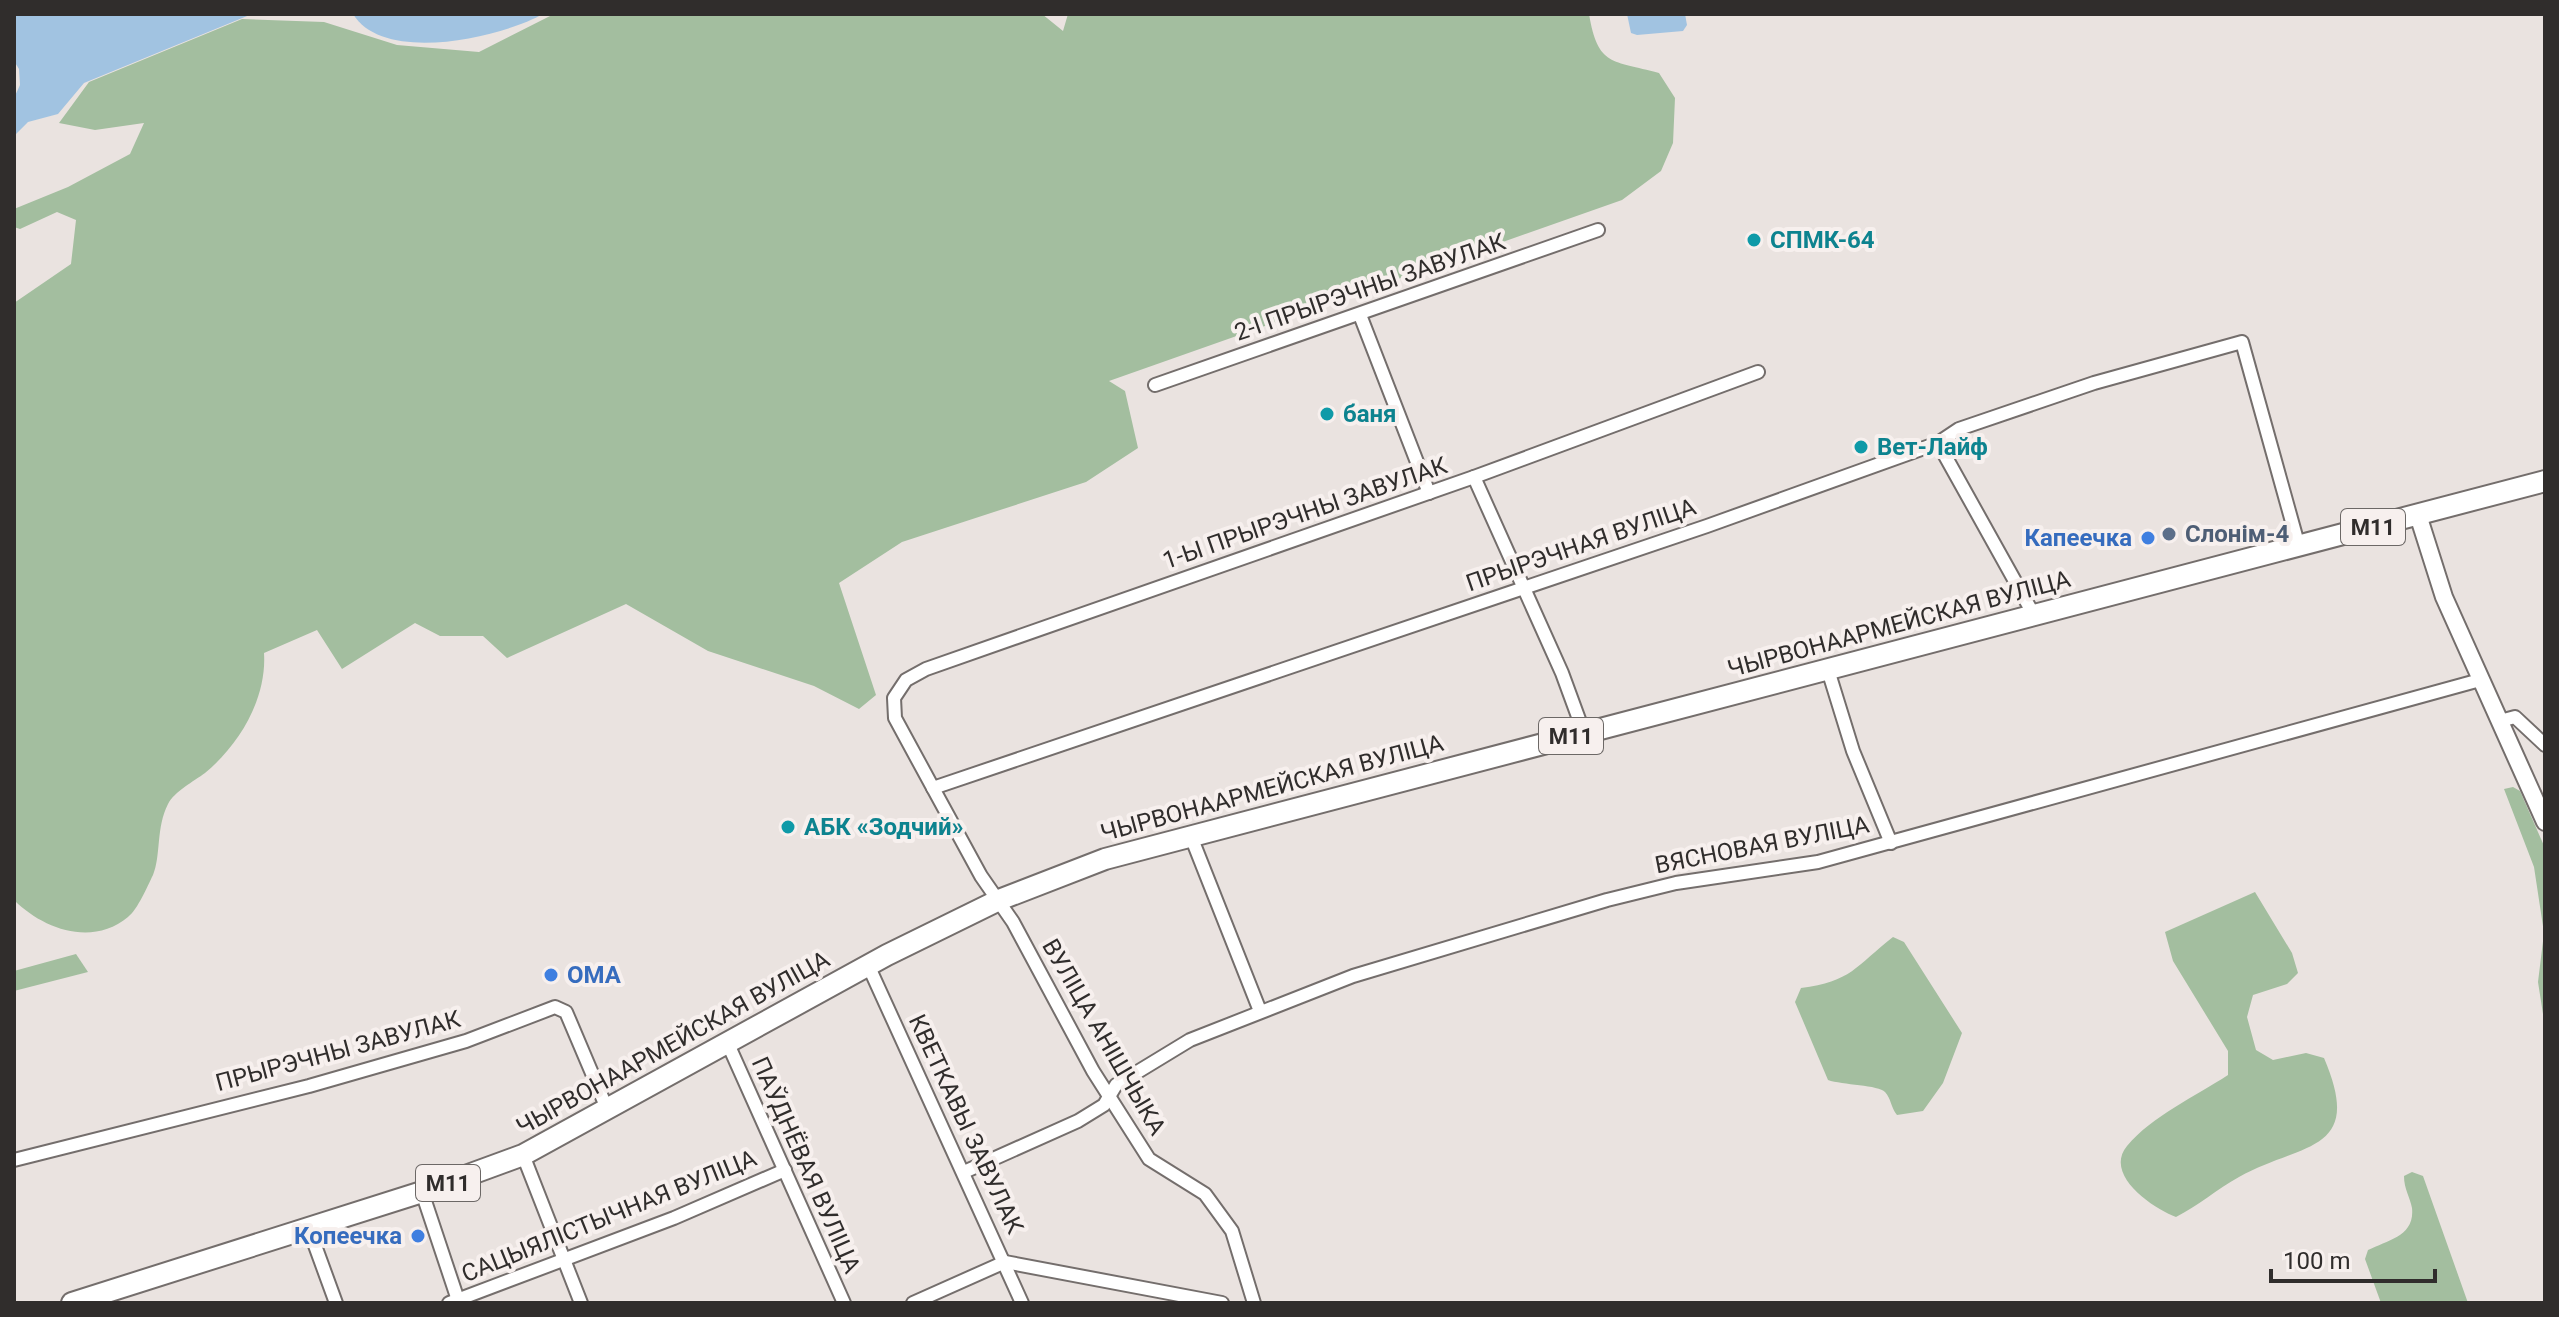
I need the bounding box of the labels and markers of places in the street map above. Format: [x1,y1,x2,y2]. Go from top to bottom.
place label: СПМК-64 [1770,226,1875,254]
marker: СПМК-64 [1745,231,1763,249]
place label: баня [1343,400,1397,428]
marker: баня [1318,405,1336,423]
place label: Вет-Лайф [1877,433,1988,461]
marker: Вет-Лайф [1852,438,1870,456]
place label: Слонім-4 [2185,520,2289,548]
place label: Капеечка [2025,524,2132,552]
marker: Слонім-4 [2160,525,2178,543]
marker: Капеечка [2139,529,2157,547]
place label: АБК «Зодчий» [804,813,964,841]
marker: АБК «Зодчий» [779,818,797,836]
place label: ОМА [567,961,622,989]
marker: ОМА [542,966,560,984]
place label: Копеечка [294,1222,402,1250]
marker: Копеечка [409,1227,427,1245]

